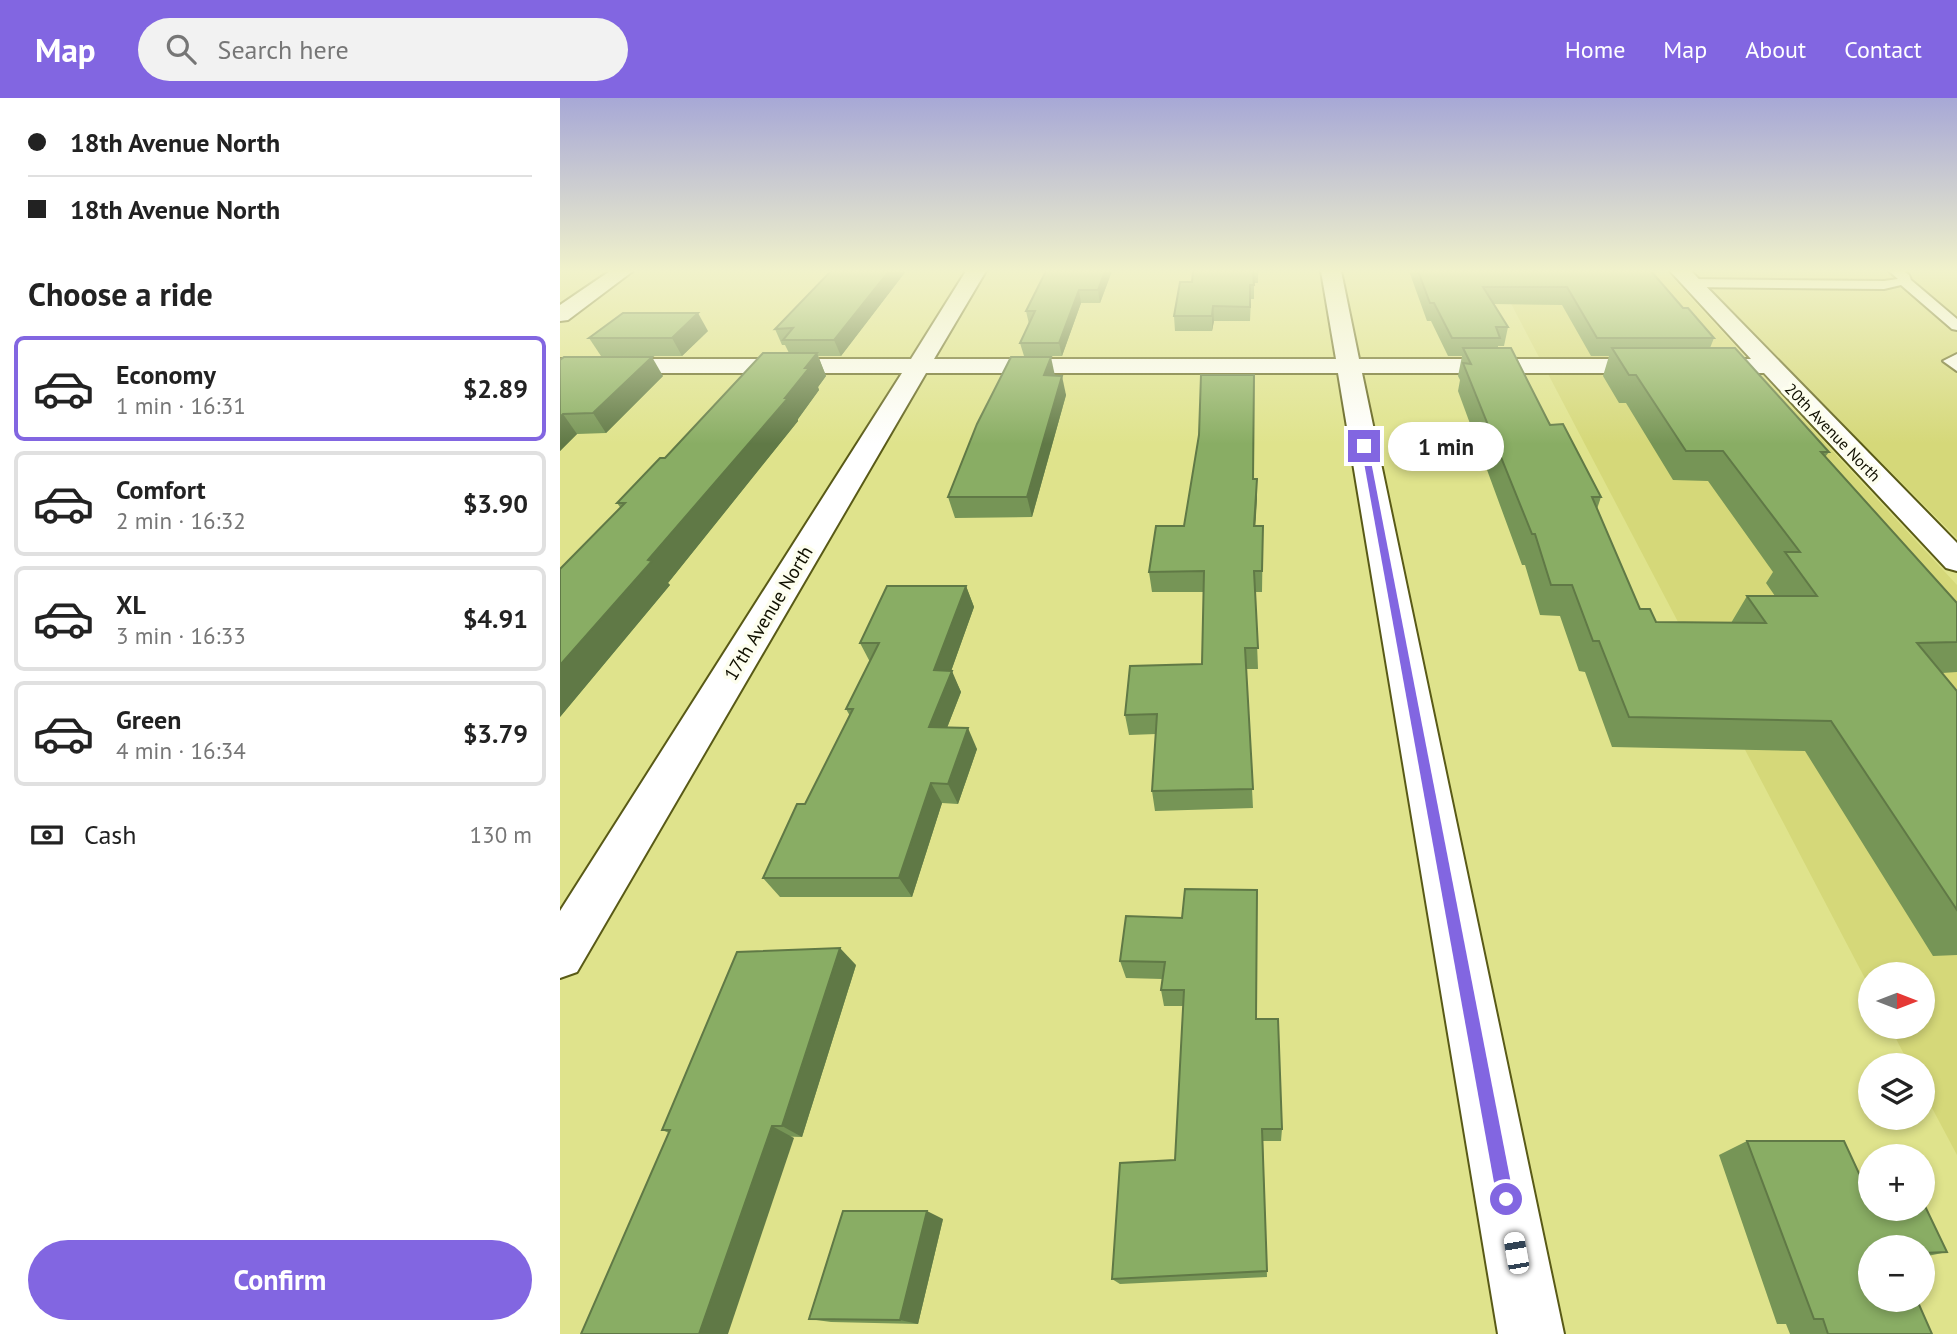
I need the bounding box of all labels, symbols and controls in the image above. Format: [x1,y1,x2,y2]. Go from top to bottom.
search box [138,18,628,81]
text: Map [35,28,96,71]
icon: search [162,30,200,68]
text: Search here [218,33,349,66]
text: Home [1565,34,1625,65]
text: Map [1663,34,1707,65]
text: About [1745,34,1806,65]
text: Contact [1844,34,1922,65]
text: 18th Avenue North [70,126,280,159]
text: 18th Avenue North [70,193,280,226]
text: Choose a ride [28,273,213,315]
icon: car [32,357,95,420]
text: Economy [116,358,216,391]
text: $2.89 [463,372,528,405]
street label: 20th Avenue North [1781,379,1885,485]
text: 1 min · 16:31 [116,391,246,420]
callout: 1 min [1388,422,1504,470]
route end [1348,430,1380,462]
text: 1 min [1418,432,1474,461]
icon: car [32,472,95,535]
text: Comfort [116,473,206,506]
text: $3.90 [463,487,528,520]
text: 2 min · 16:32 [116,506,246,535]
street label: 17th Avenue North [718,541,818,685]
icon: car [32,587,95,650]
text: XL [116,588,146,621]
text: $4.91 [463,602,528,635]
text: 3 min · 16:33 [116,621,246,650]
icon: car [32,702,95,765]
text: Green [116,703,181,736]
text: $3.79 [463,717,528,750]
text: 4 min · 16:34 [116,736,246,765]
icon: cash [28,816,66,854]
text: Cash [84,818,136,851]
text: 130 m [470,820,532,849]
north arrow [1858,962,1936,1040]
map controls [1858,962,1935,1312]
button: layers [1858,1053,1935,1130]
button: + [1858,1144,1935,1221]
route start [1490,1183,1522,1215]
car [1503,1230,1530,1276]
button: − [1858,1235,1935,1312]
button: Confirm [28,1240,532,1320]

